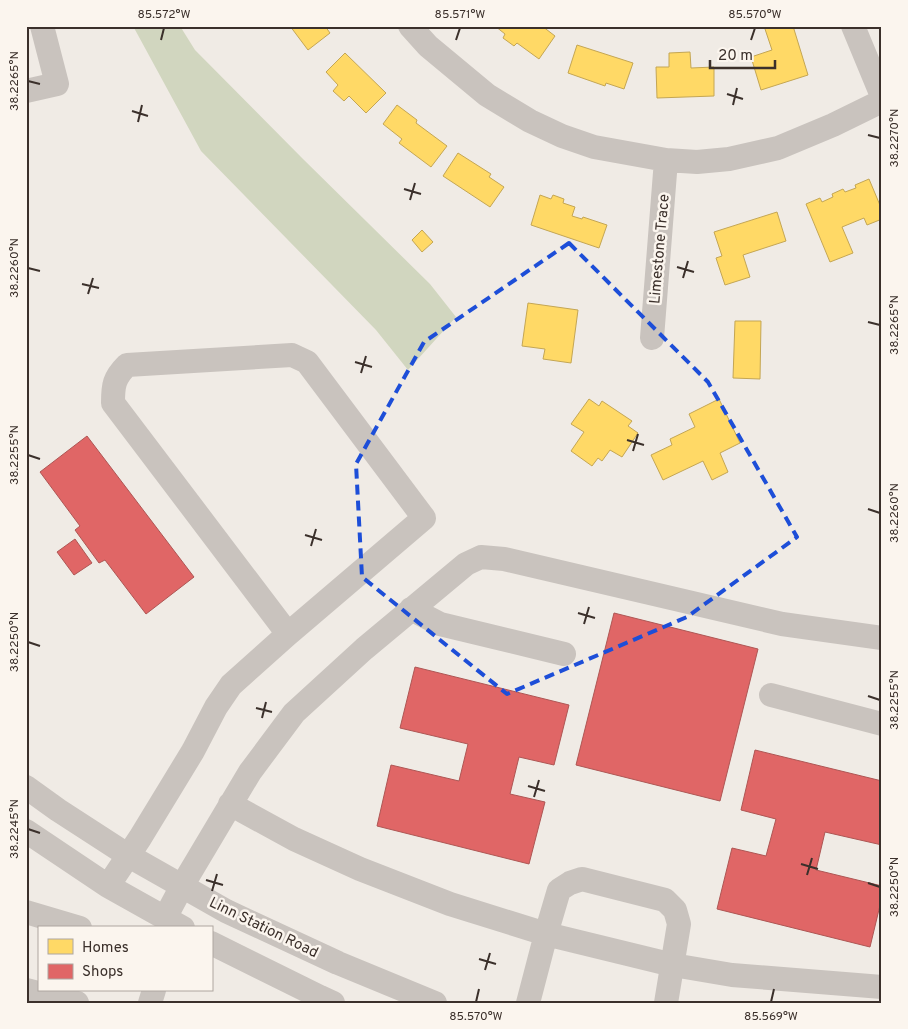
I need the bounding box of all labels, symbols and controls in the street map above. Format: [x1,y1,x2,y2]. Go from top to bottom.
text: 85.572°W [137,7,191,23]
text: 85.571°W [435,7,485,23]
text: 85.570°W [728,7,782,23]
scale bar [710,38,776,70]
text: 20 m [718,47,753,66]
text: 38.2265°N [7,51,23,111]
text: 38.2270°N [887,109,903,167]
street label: Limestone Trace [646,193,675,305]
text: 38.2260°N [7,238,23,298]
text: 38.2265°N [887,295,903,355]
text: 38.2255°N [7,425,23,485]
text: 38.2260°N [887,483,903,543]
text: 38.2250°N [7,612,23,672]
text: 38.2255°N [887,670,903,730]
text: 38.2245°N [7,799,23,859]
text: 38.2250°N [887,857,903,917]
street label: Linn Station Road [206,894,321,963]
legend [38,926,212,992]
text: Homes [82,939,129,958]
text: Shops [82,963,123,982]
text: 85.570°W [449,1009,503,1025]
text: 85.569°W [744,1009,798,1025]

